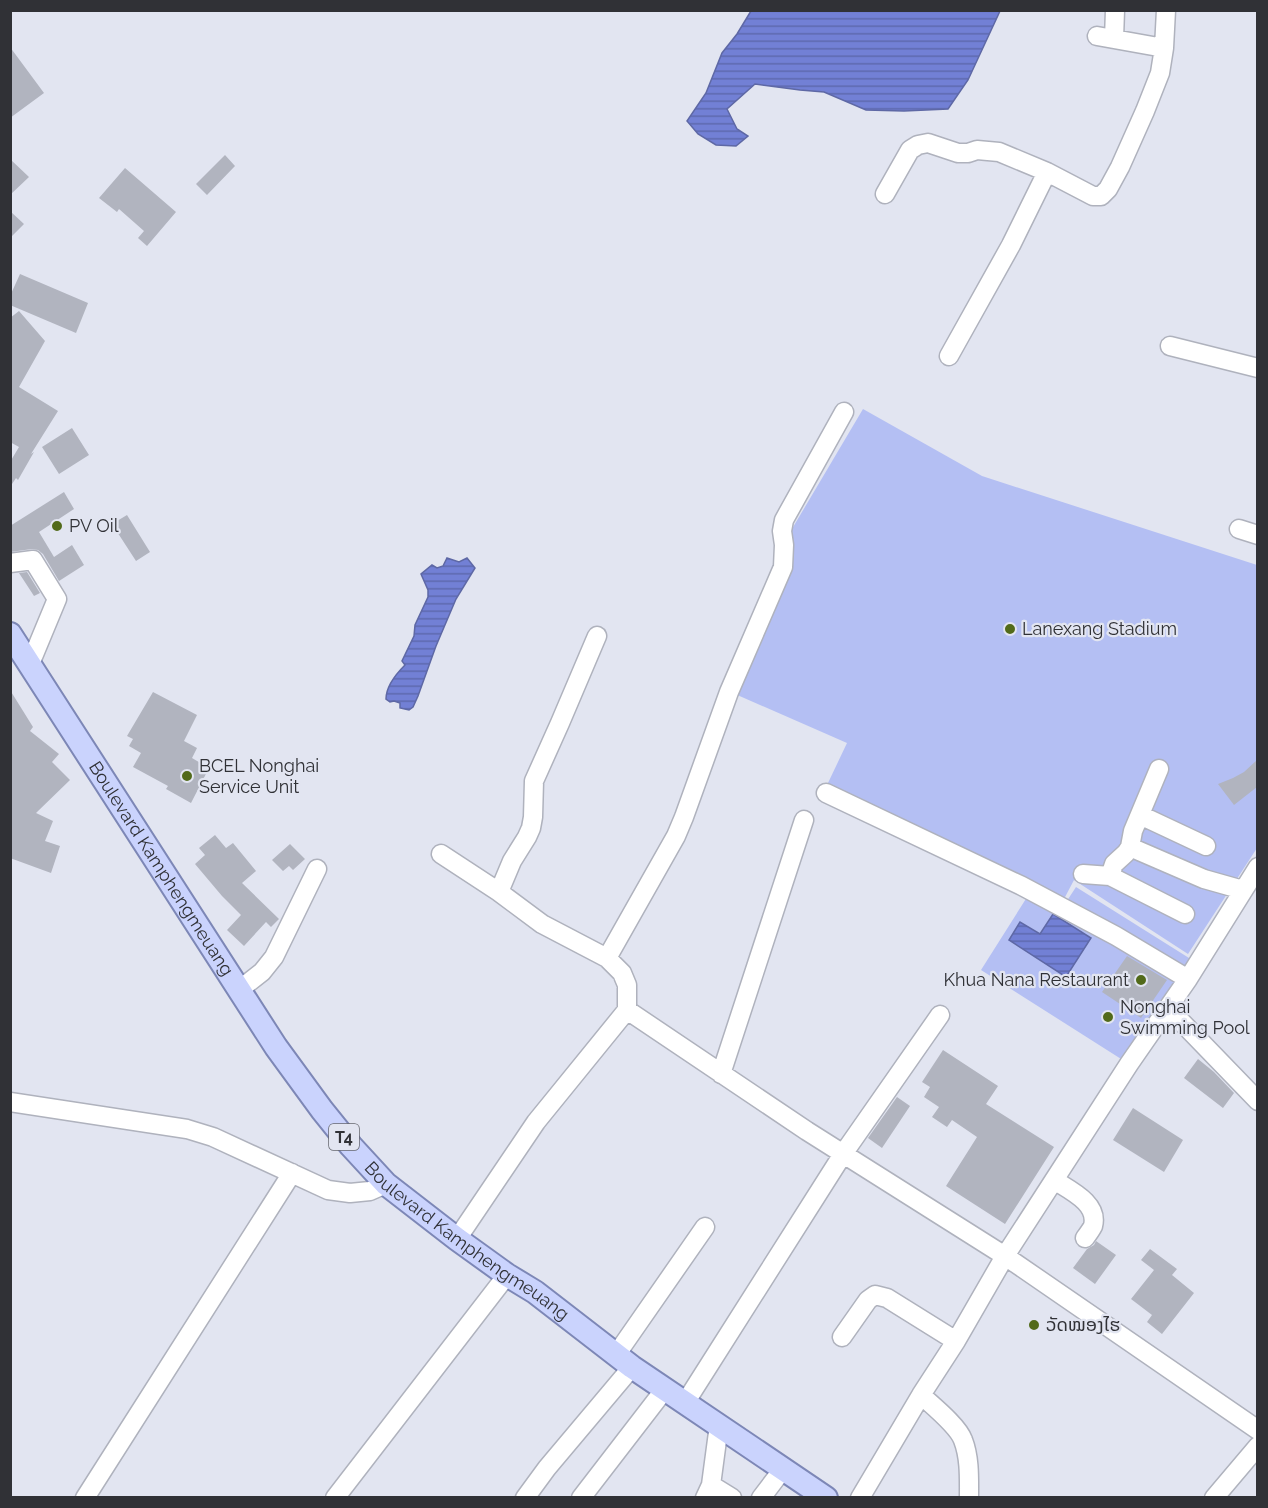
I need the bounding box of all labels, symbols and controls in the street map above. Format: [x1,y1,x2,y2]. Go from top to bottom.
place label: PV Oil [69,515,119,536]
marker: PV Oil [50,519,64,533]
place label: Lanexang Stadium [1022,618,1177,639]
marker: Lanexang Stadium [1003,622,1017,636]
place label: BCEL Nonghai Service Unit [199,755,319,797]
street label: Boulevard Kamphengmeuang [85,757,238,979]
marker: BCEL Nonghai Service Unit [180,769,194,783]
place label: Khua Nana Restaurant [944,969,1129,990]
marker: Khua Nana Restaurant [1134,973,1148,987]
place label: Nonghai Swimming Pool [1120,996,1250,1038]
marker: Nonghai Swimming Pool [1101,1010,1115,1024]
road number: T4 [329,1124,359,1150]
street label: Boulevard Kamphengmeuang [361,1157,573,1324]
place label: ວັດໝອງໄຮ [1046,1314,1120,1335]
marker: ວັດໝອງໄຮ [1027,1318,1041,1332]

